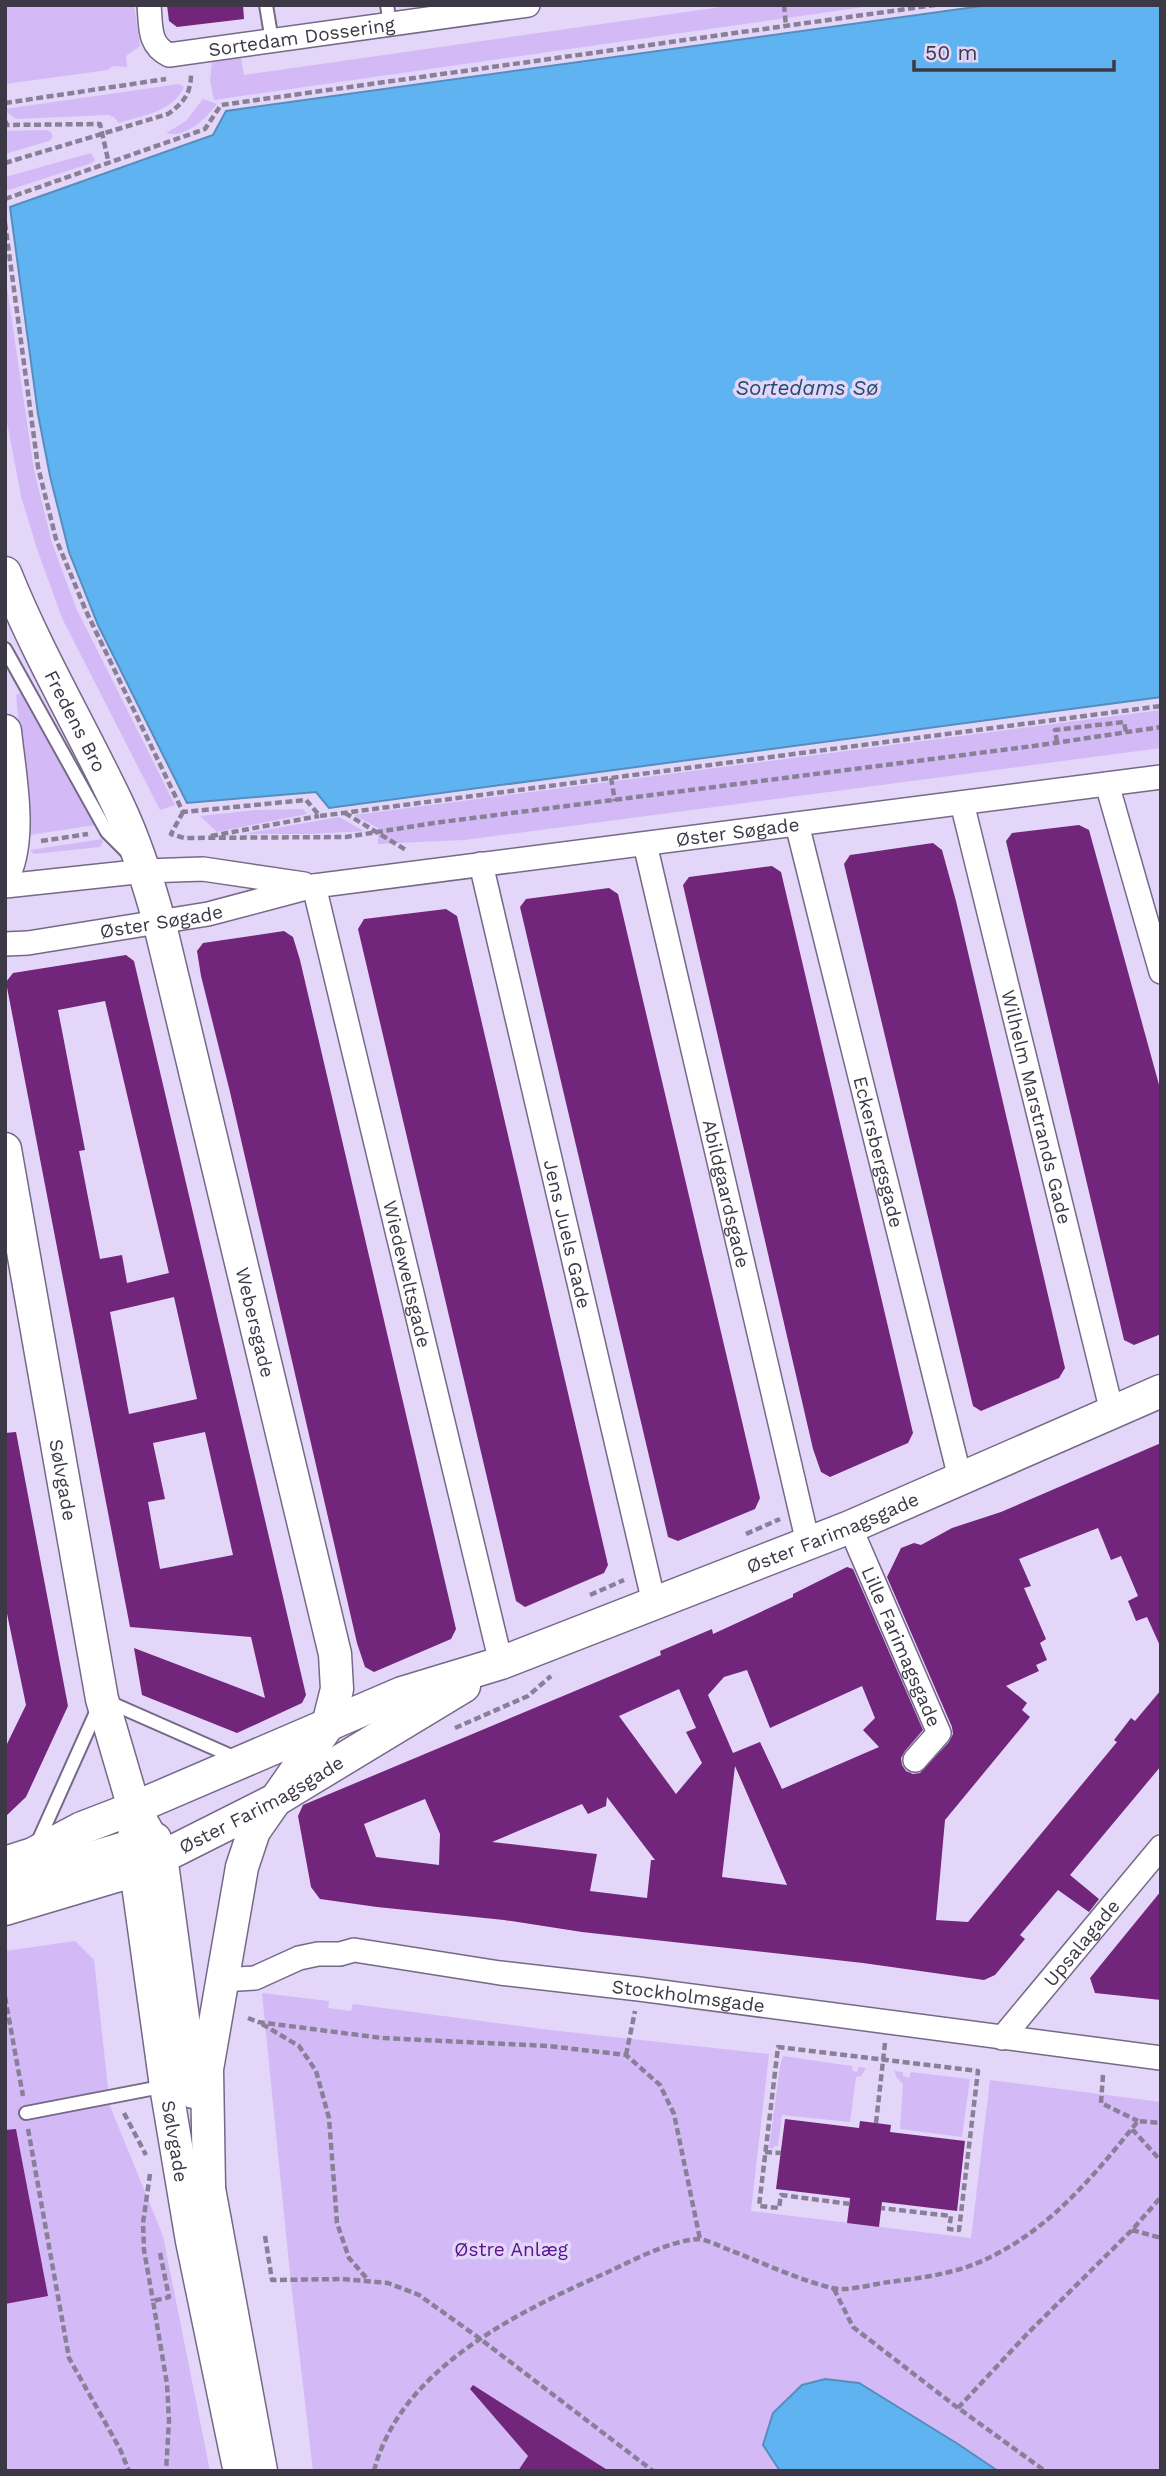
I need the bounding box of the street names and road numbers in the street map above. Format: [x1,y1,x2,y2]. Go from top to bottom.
street label: Sortedam Dossering [207,12,397,61]
street label: Fredens Bro [40,666,111,776]
street label: Øster Søgade [674,812,801,851]
street label: Øster Søgade [98,899,225,943]
street label: Wilhelm Marstrands Gade [997,987,1077,1226]
street label: Eckersbergsgade [849,1074,909,1230]
street label: Abildgaardsgade [698,1117,755,1270]
street label: Jens Juels Gade [539,1157,596,1311]
street label: Wiedeweltsgade [379,1198,436,1350]
street label: Webersgade [231,1265,280,1380]
street label: Sølvgade [45,1437,82,1523]
street label: Øster Farimagsgade [743,1487,922,1578]
street label: Lille Farimagsgade [857,1563,946,1730]
street label: Øster Farimagsgade [175,1750,348,1858]
street label: Upsalagade [1038,1894,1124,1991]
street label: Stockholmsgade [611,1974,766,2017]
street label: Sølvgade [157,2098,193,2184]

